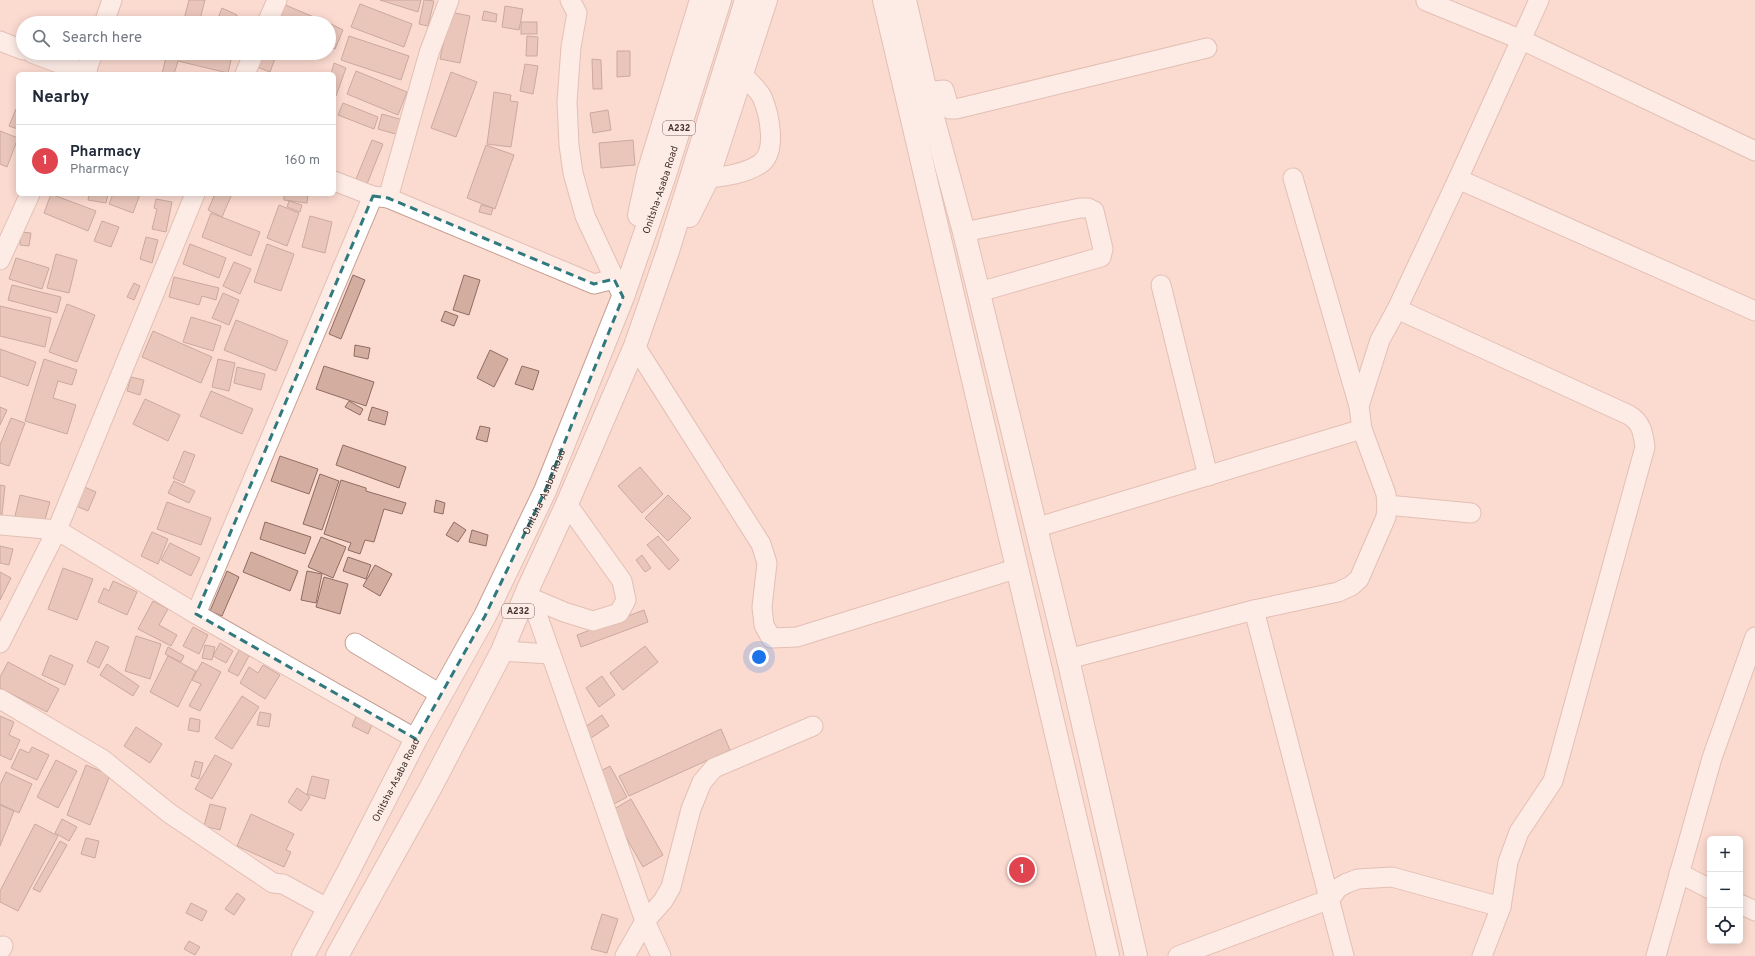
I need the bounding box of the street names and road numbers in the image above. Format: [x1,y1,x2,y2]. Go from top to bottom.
road number: A232 [663,121,695,135]
street label: Onitsha-Asaba Road [640,144,682,236]
street label: Onitsha-Asaba Road [520,448,569,537]
road number: A232 [502,604,534,618]
street label: Onitsha-Asaba Road [370,736,423,824]

